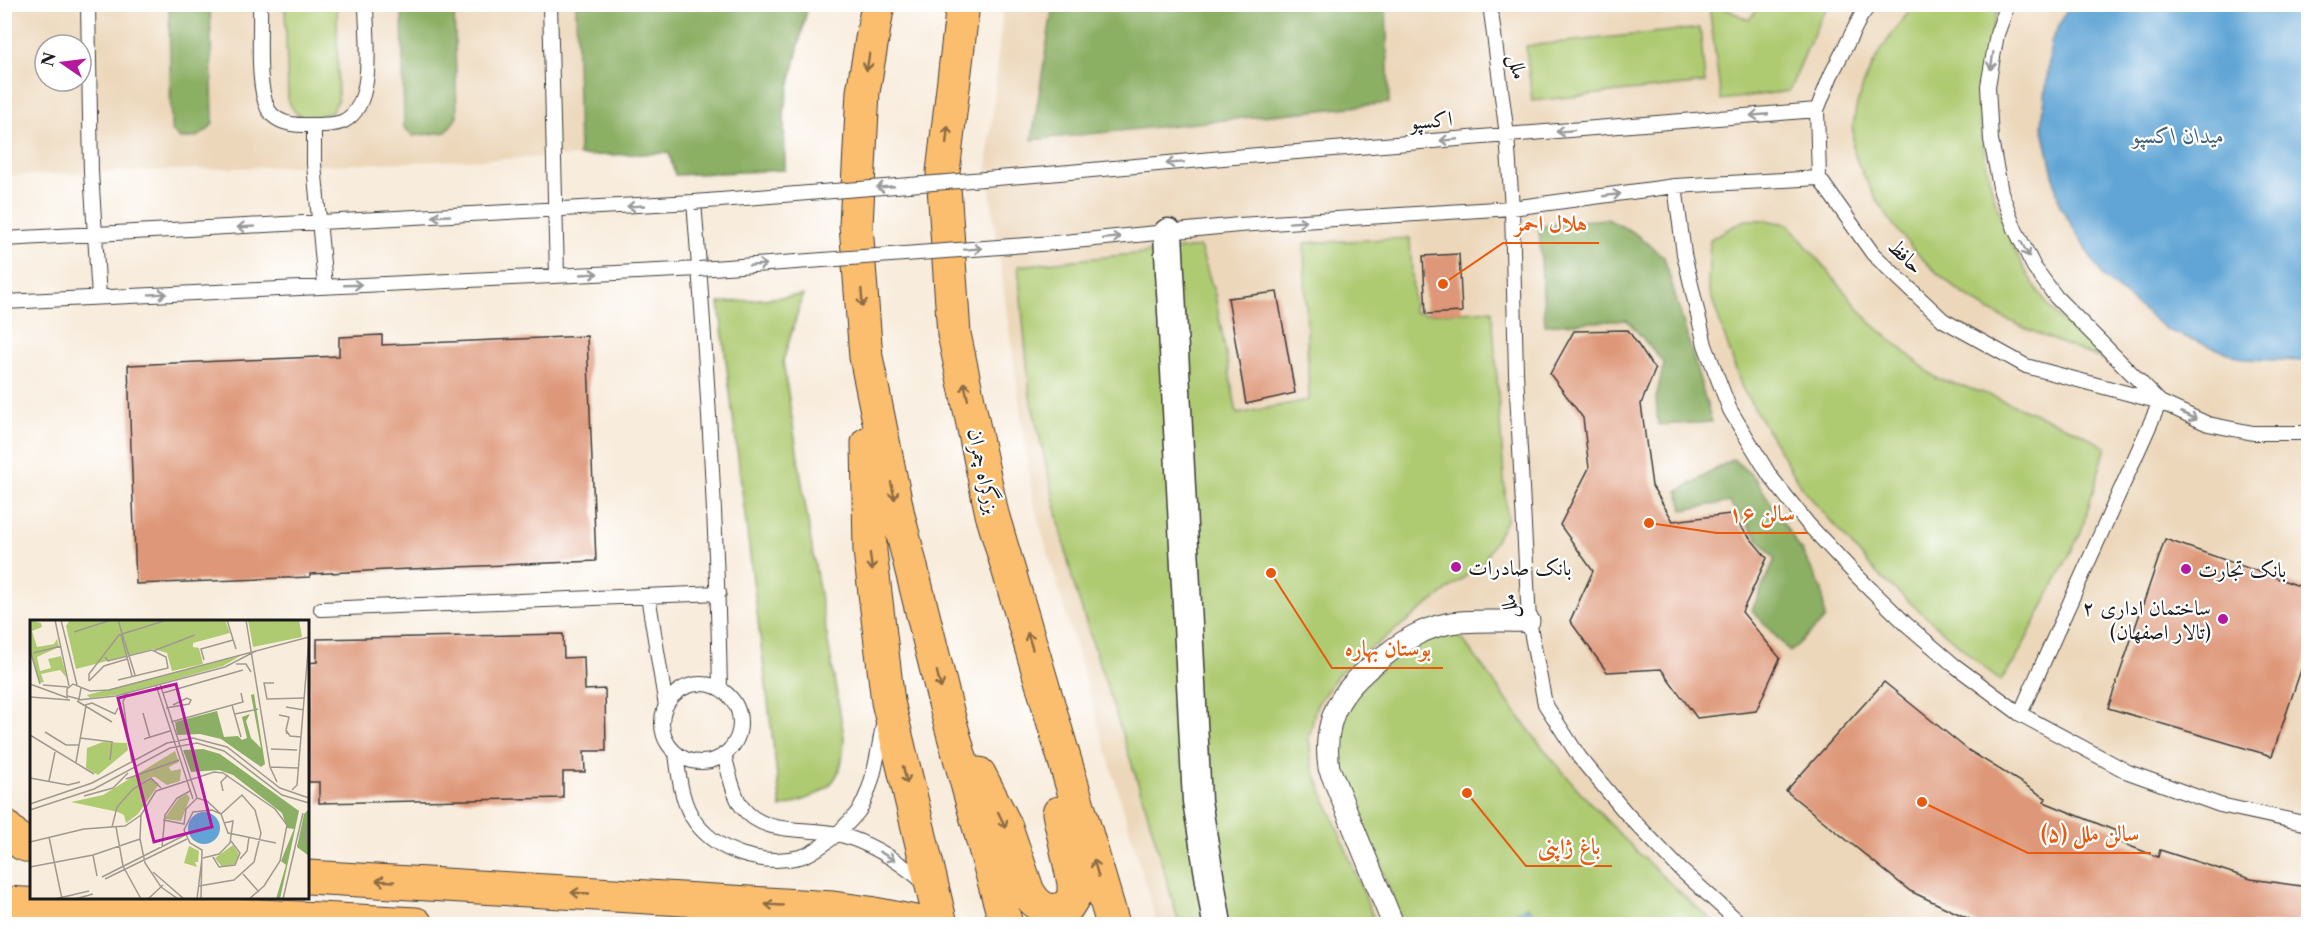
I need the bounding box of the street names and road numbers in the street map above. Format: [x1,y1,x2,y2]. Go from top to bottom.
street label: ملل [1503,53,1533,81]
street label: اکسپو [1407,106,1454,136]
street label: حافظ [1883,233,1929,279]
street label: بزرگراه چمران [962,426,1006,517]
street label: ملل [1495,593,1523,619]

